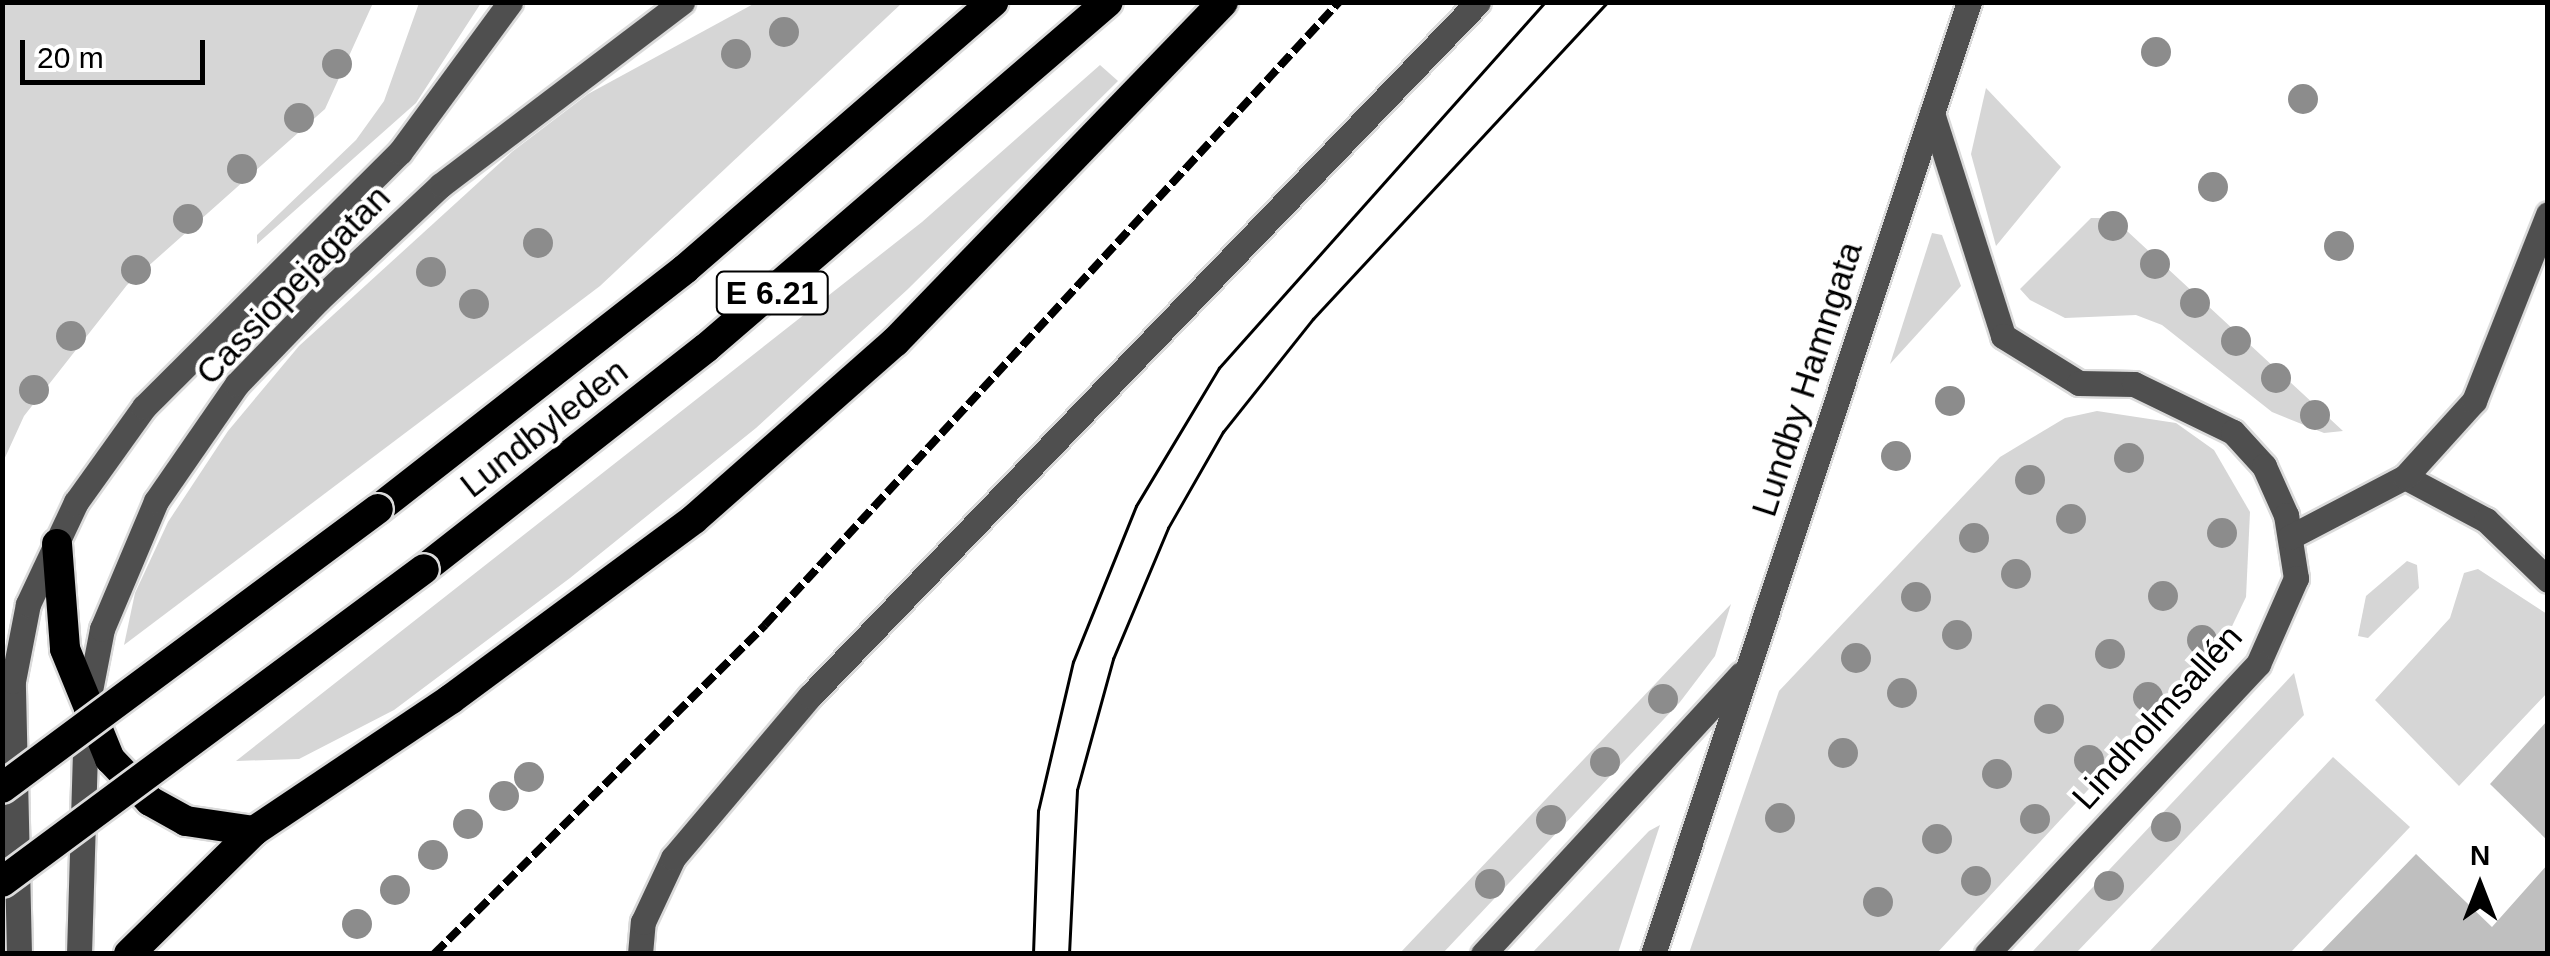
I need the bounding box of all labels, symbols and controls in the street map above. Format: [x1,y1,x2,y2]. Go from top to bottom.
scale bar [25,20,210,82]
text: 20 m [37,41,104,74]
street label: Cassiopejagatan [187,177,399,393]
street label: Lundby Hamngata [1743,236,1871,522]
road number: E 6.21 [714,266,830,320]
street label: Lundbyleden [452,350,636,506]
street label: Lindholmsallén [2063,616,2251,818]
north arrow [2430,836,2530,936]
text: N [2470,840,2490,871]

